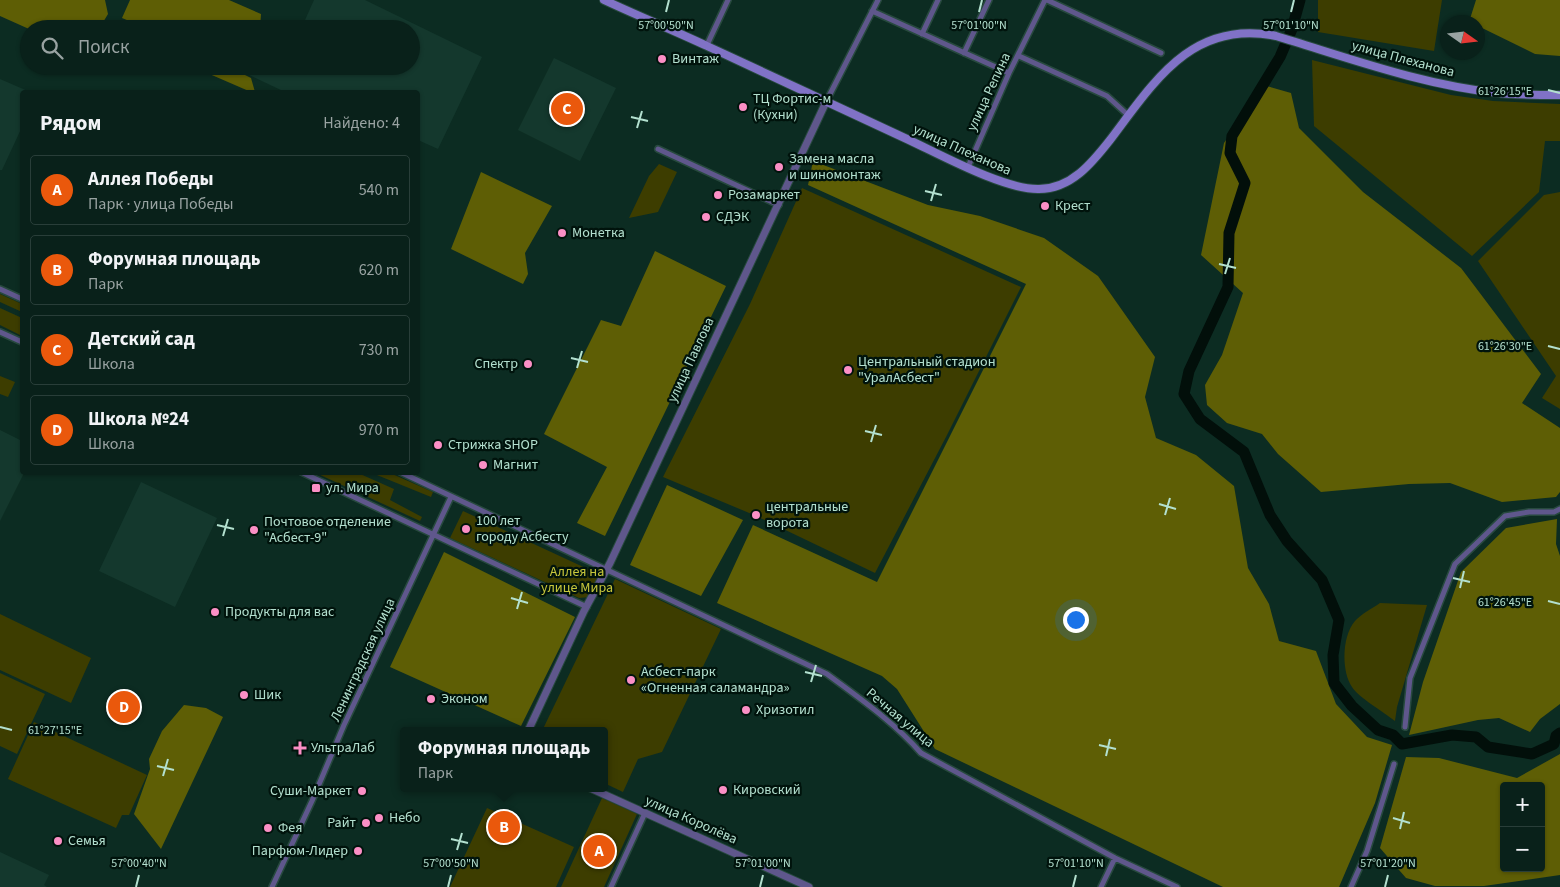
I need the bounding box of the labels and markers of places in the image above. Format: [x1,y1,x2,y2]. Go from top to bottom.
place label: Винтаж [672,49,719,69]
marker: Винтаж [656,53,668,65]
place label: ТЦ Фортис-м (Кухни) [753,89,831,125]
pin: C [551,90,583,128]
marker: ТЦ Фортис-м (Кухни) [737,101,749,113]
place label: Замена масла и шиномонтаж [789,149,881,185]
marker: Замена масла и шиномонтаж [773,161,785,173]
place label: Розамаркет [728,185,801,205]
marker: Розамаркет [712,189,724,201]
place label: Крест [1055,196,1091,216]
marker: Крест [1039,200,1051,212]
place label: СДЭК [716,207,750,227]
marker: СДЭК [700,211,712,223]
place label: Монетка [572,223,625,243]
marker: Монетка [556,227,568,239]
place label: Центральный стадион "УралАсбест" [858,352,996,388]
place label: Спектр [474,354,518,374]
marker: Спектр [522,358,534,370]
marker: Центральный стадион "УралАсбест" [842,364,854,376]
place label: Стрижка SHOP [448,435,538,455]
marker: Стрижка SHOP [432,439,444,451]
place label: Магнит [493,455,539,475]
marker: Магнит [477,459,489,471]
place label: ул. Мира [326,478,379,498]
marker: ул. Мира [310,482,322,494]
place label: центральные ворота [766,497,848,533]
marker: центральные ворота [750,509,762,521]
place label: 100 лет городу Асбесту [476,511,569,547]
place label: Почтовое отделение "Асбест-9" [264,512,391,548]
marker: 100 лет городу Асбесту [460,523,472,535]
marker: Почтовое отделение "Асбест-9" [248,524,260,536]
place label: Продукты для вас [225,602,335,622]
marker: Продукты для вас [209,606,221,618]
place label: Асбест-парк «Огненная саламандра» [641,662,790,698]
marker: Асбест-парк «Огненная саламандра» [625,674,637,686]
place label: Шик [254,685,281,705]
pin: D [108,688,140,726]
marker: Шик [238,689,250,701]
place label: Эконом [441,689,488,709]
marker: Эконом [425,693,437,705]
place label: Хризотил [756,700,814,720]
marker: Хризотил [740,704,752,716]
place label: УльтраЛаб [311,738,375,758]
marker: УльтраЛаб [293,741,307,755]
place label: Кировский [733,780,801,800]
place label: Суши-Маркет [270,781,353,801]
marker: Кировский [717,784,729,796]
marker: Суши-Маркет [356,785,368,797]
place label: Небо [389,808,420,828]
pin: B [488,808,520,846]
marker: Небо [373,812,385,824]
place label: Райт [327,813,357,833]
marker: Райт [360,817,372,829]
place label: Фея [278,818,302,838]
marker: Фея [262,822,274,834]
place label: Семья [68,831,106,851]
pin: A [583,832,615,870]
marker: Семья [52,835,64,847]
place label: Парфюм-Лидер [252,841,348,861]
marker: Парфюм-Лидер [352,845,364,857]

